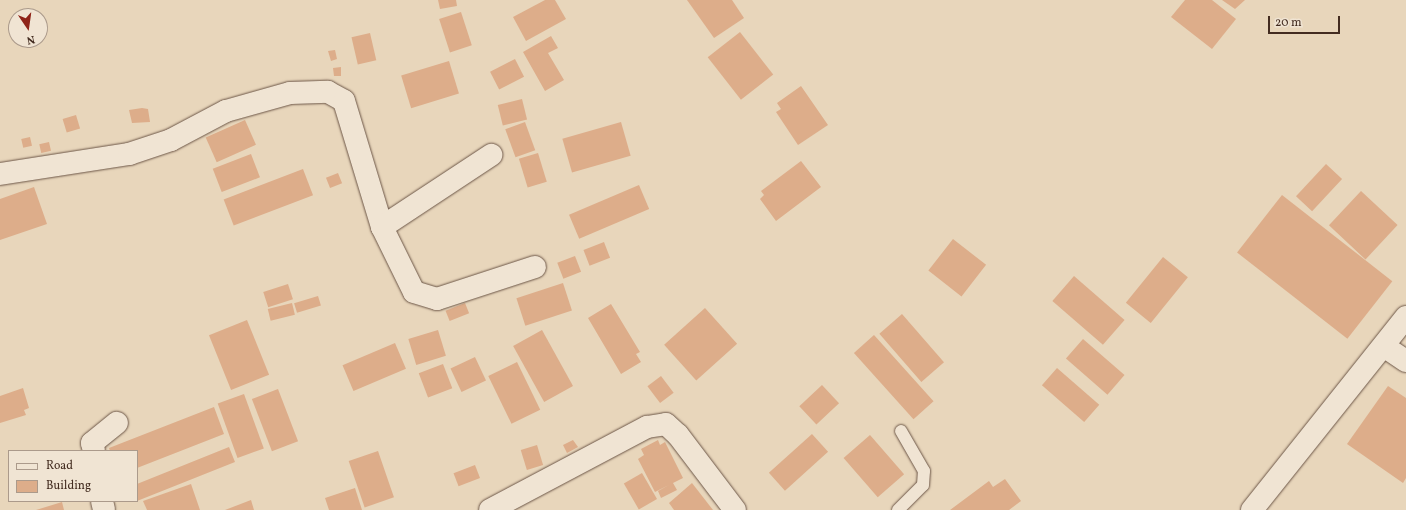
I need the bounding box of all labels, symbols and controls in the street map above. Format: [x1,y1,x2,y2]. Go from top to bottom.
north arrow [8,8,48,48]
scale bar [1270,8,1342,34]
text: 20 m [1275,15,1302,31]
text: N [25,31,36,47]
legend [8,450,138,502]
text: Road [46,458,73,474]
text: Building [46,478,91,494]

